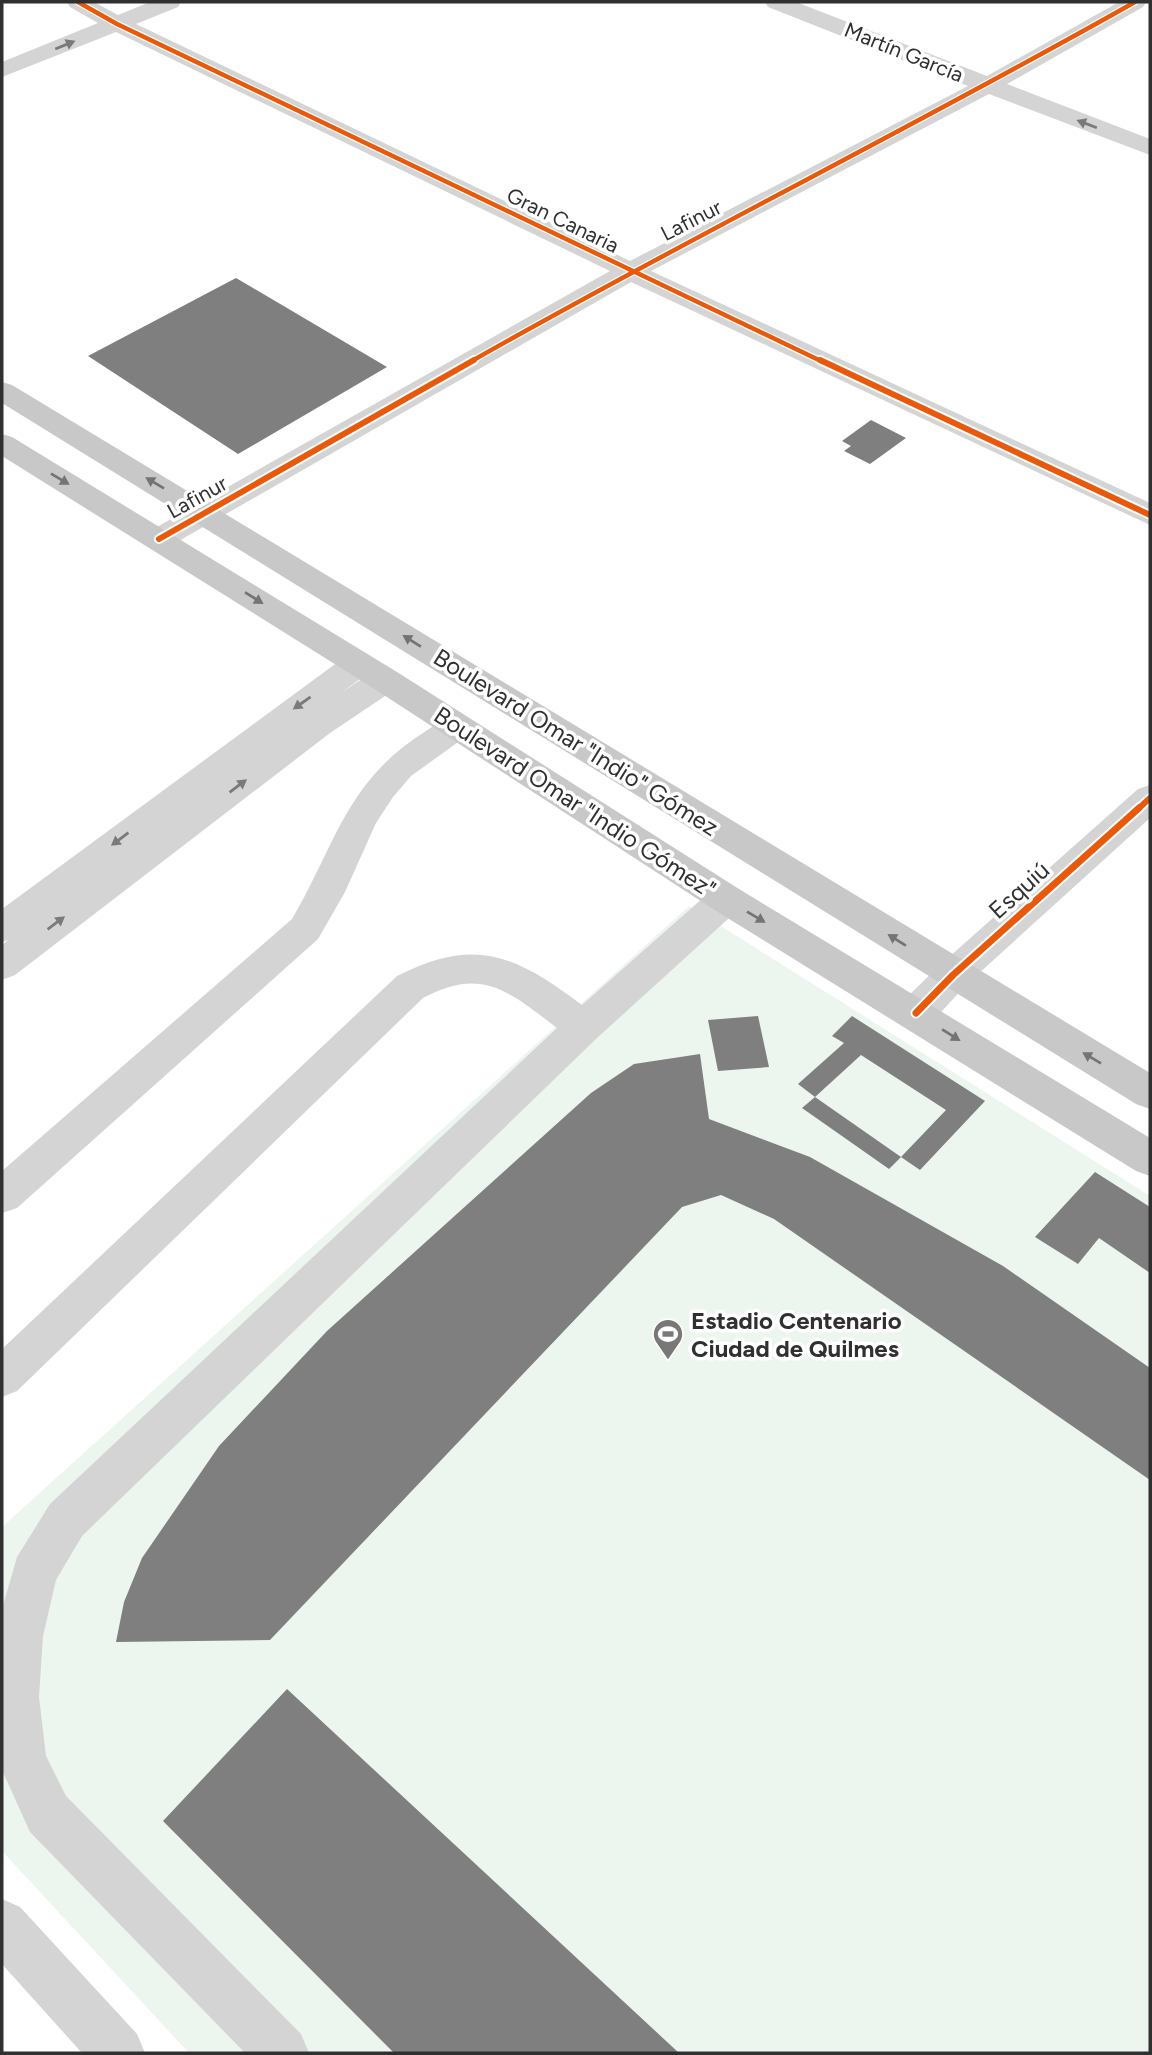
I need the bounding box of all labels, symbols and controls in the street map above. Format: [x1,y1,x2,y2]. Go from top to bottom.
street label: Martín García [841,17,967,87]
one-way arrow [55,39,76,50]
one-way arrow [1076,118,1097,129]
street label: Gran Canaria [503,182,623,258]
street label: Lafinur [656,194,726,246]
street label: Lafinur [163,470,231,524]
one-way arrow [51,472,70,485]
one-way arrow [146,477,165,489]
one-way arrow [244,592,263,605]
one-way arrow [402,634,421,647]
street label: Boulevard Omar "Indio" Gómez [428,642,724,842]
one-way arrow [293,696,311,710]
street label: Boulevard Omar "Indio Gómez" [429,700,721,904]
one-way arrow [228,779,246,794]
one-way arrow [111,832,129,846]
street label: Esquiú [983,855,1055,925]
one-way arrow [747,911,766,923]
one-way arrow [47,917,65,931]
one-way arrow [887,934,907,947]
one-way arrow [941,1028,960,1041]
one-way arrow [1082,1052,1101,1064]
place label: Estadio Centenario Ciudad de Quilmes [691,1306,902,1363]
sports icon: Estadio Centenario Ciudad de Quilmes [651,1317,685,1361]

